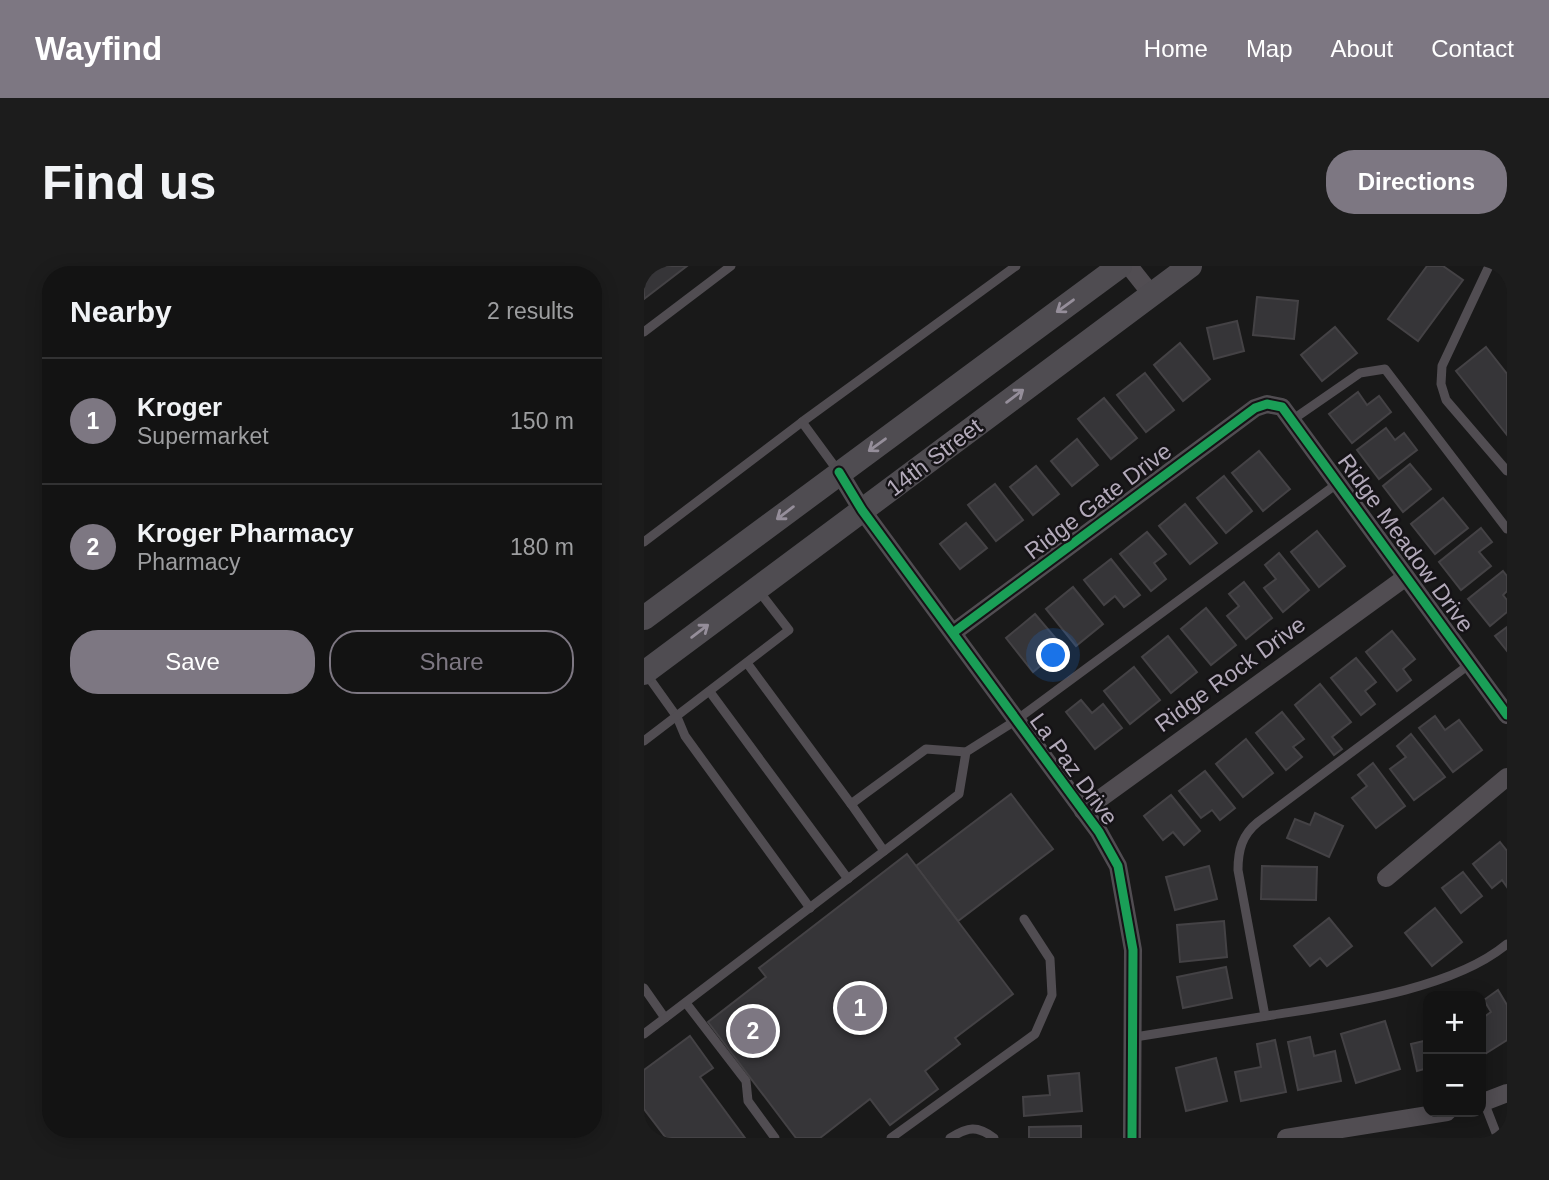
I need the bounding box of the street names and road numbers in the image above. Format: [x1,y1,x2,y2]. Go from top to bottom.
street label: 14th Street [881,412,987,501]
street label: Ridge Gate Drive [1020,438,1176,564]
street label: Ridge Meadow Drive [1333,449,1479,637]
street label: Ridge Rock Drive [1150,611,1310,737]
street label: La Paz Drive [1025,708,1123,830]

